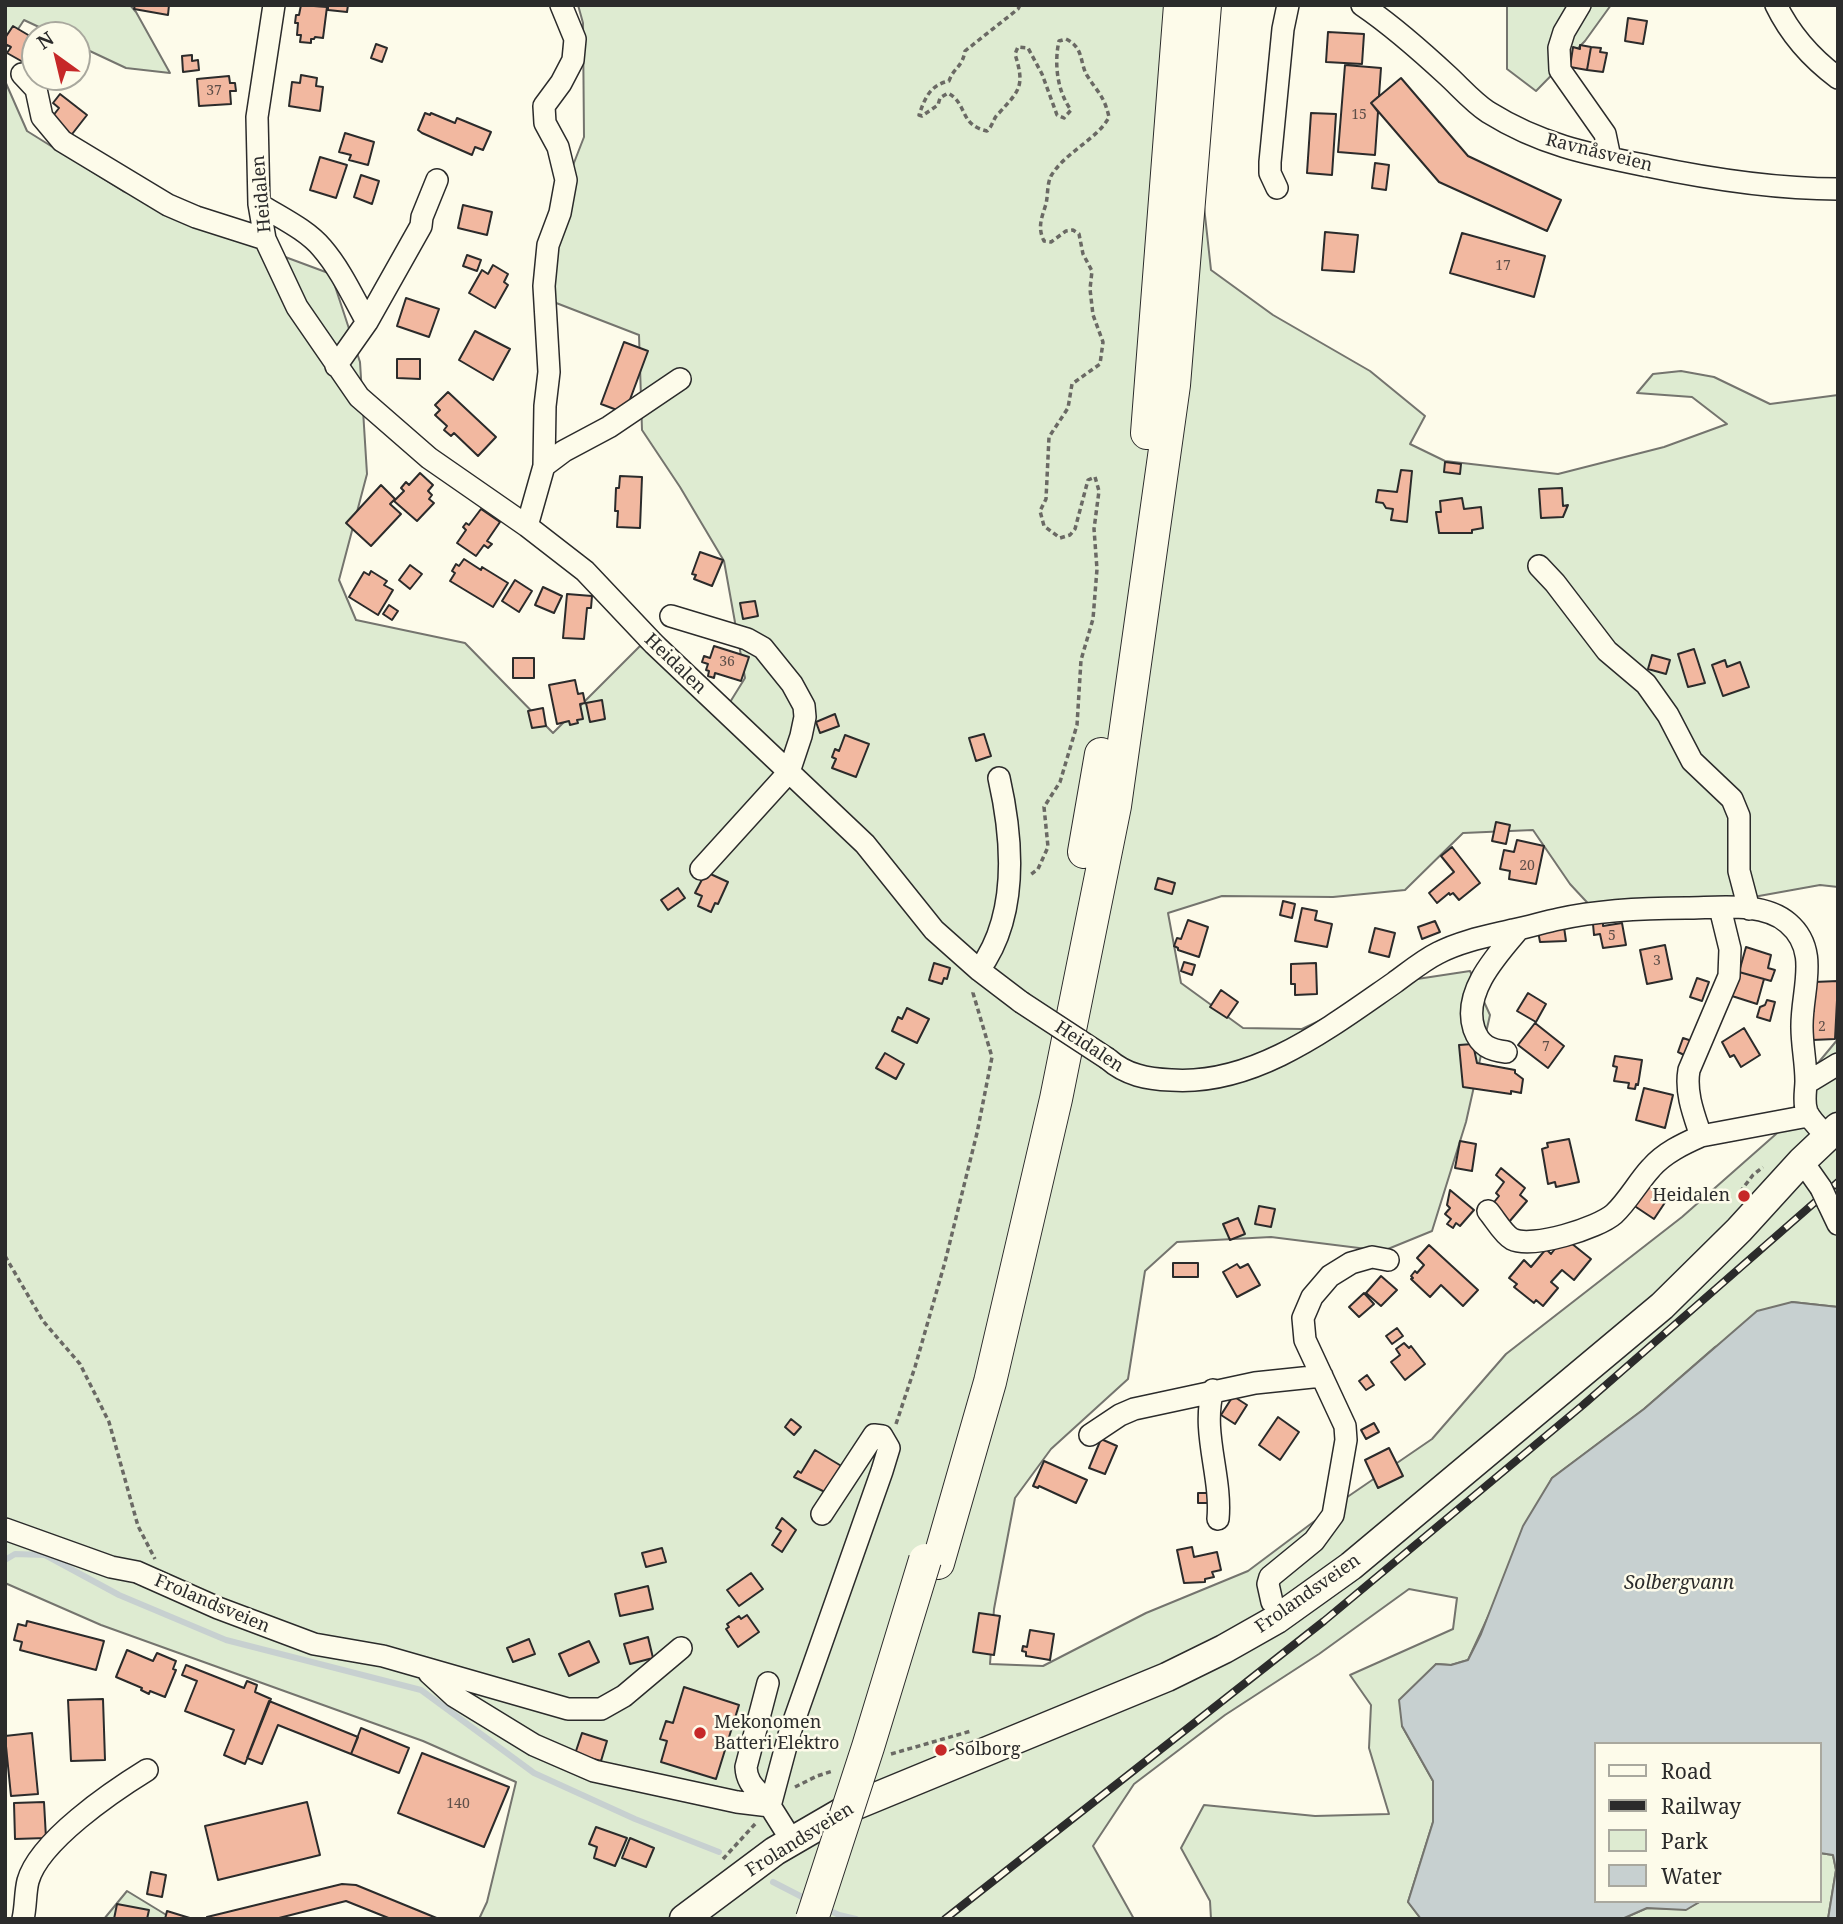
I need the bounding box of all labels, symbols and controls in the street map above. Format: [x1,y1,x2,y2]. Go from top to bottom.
north arrow [21,21,91,91]
text: N [32,25,59,55]
house number: 37 [206,83,222,99]
house number: 15 [1351,107,1367,123]
street label: Ravnåsveien [1543,129,1655,177]
street label: Heidalen [248,154,276,234]
house number: 17 [1495,258,1511,274]
street label: Heidalen [640,629,710,699]
house number: 36 [719,654,735,670]
house number: 20 [1519,858,1535,874]
house number: 5 [1608,928,1616,944]
house number: 3 [1653,953,1661,969]
street label: Heidalen [1051,1017,1127,1077]
house number: 2 [1818,1019,1826,1035]
house number: 7 [1542,1039,1550,1055]
place label: Heidalen [1652,1185,1730,1207]
marker: Heidalen [1736,1188,1752,1204]
street label: Frolandsveien [1251,1550,1365,1638]
street label: Frolandsveien [151,1570,273,1638]
water label: Solbergvann [1624,1573,1734,1595]
place label: Mekonomen Batteri Elektro [714,1712,839,1754]
marker: Mekonomen Batteri Elektro [692,1725,708,1741]
place label: Solborg [955,1739,1020,1761]
marker: Solborg [933,1742,949,1758]
legend [1594,1742,1822,1903]
text: Road [1661,1757,1712,1785]
text: Railway [1661,1792,1741,1820]
house number: 140 [446,1796,470,1812]
street label: Frolandsveien [742,1798,858,1882]
text: Park [1661,1827,1708,1855]
text: Water [1661,1862,1722,1890]

